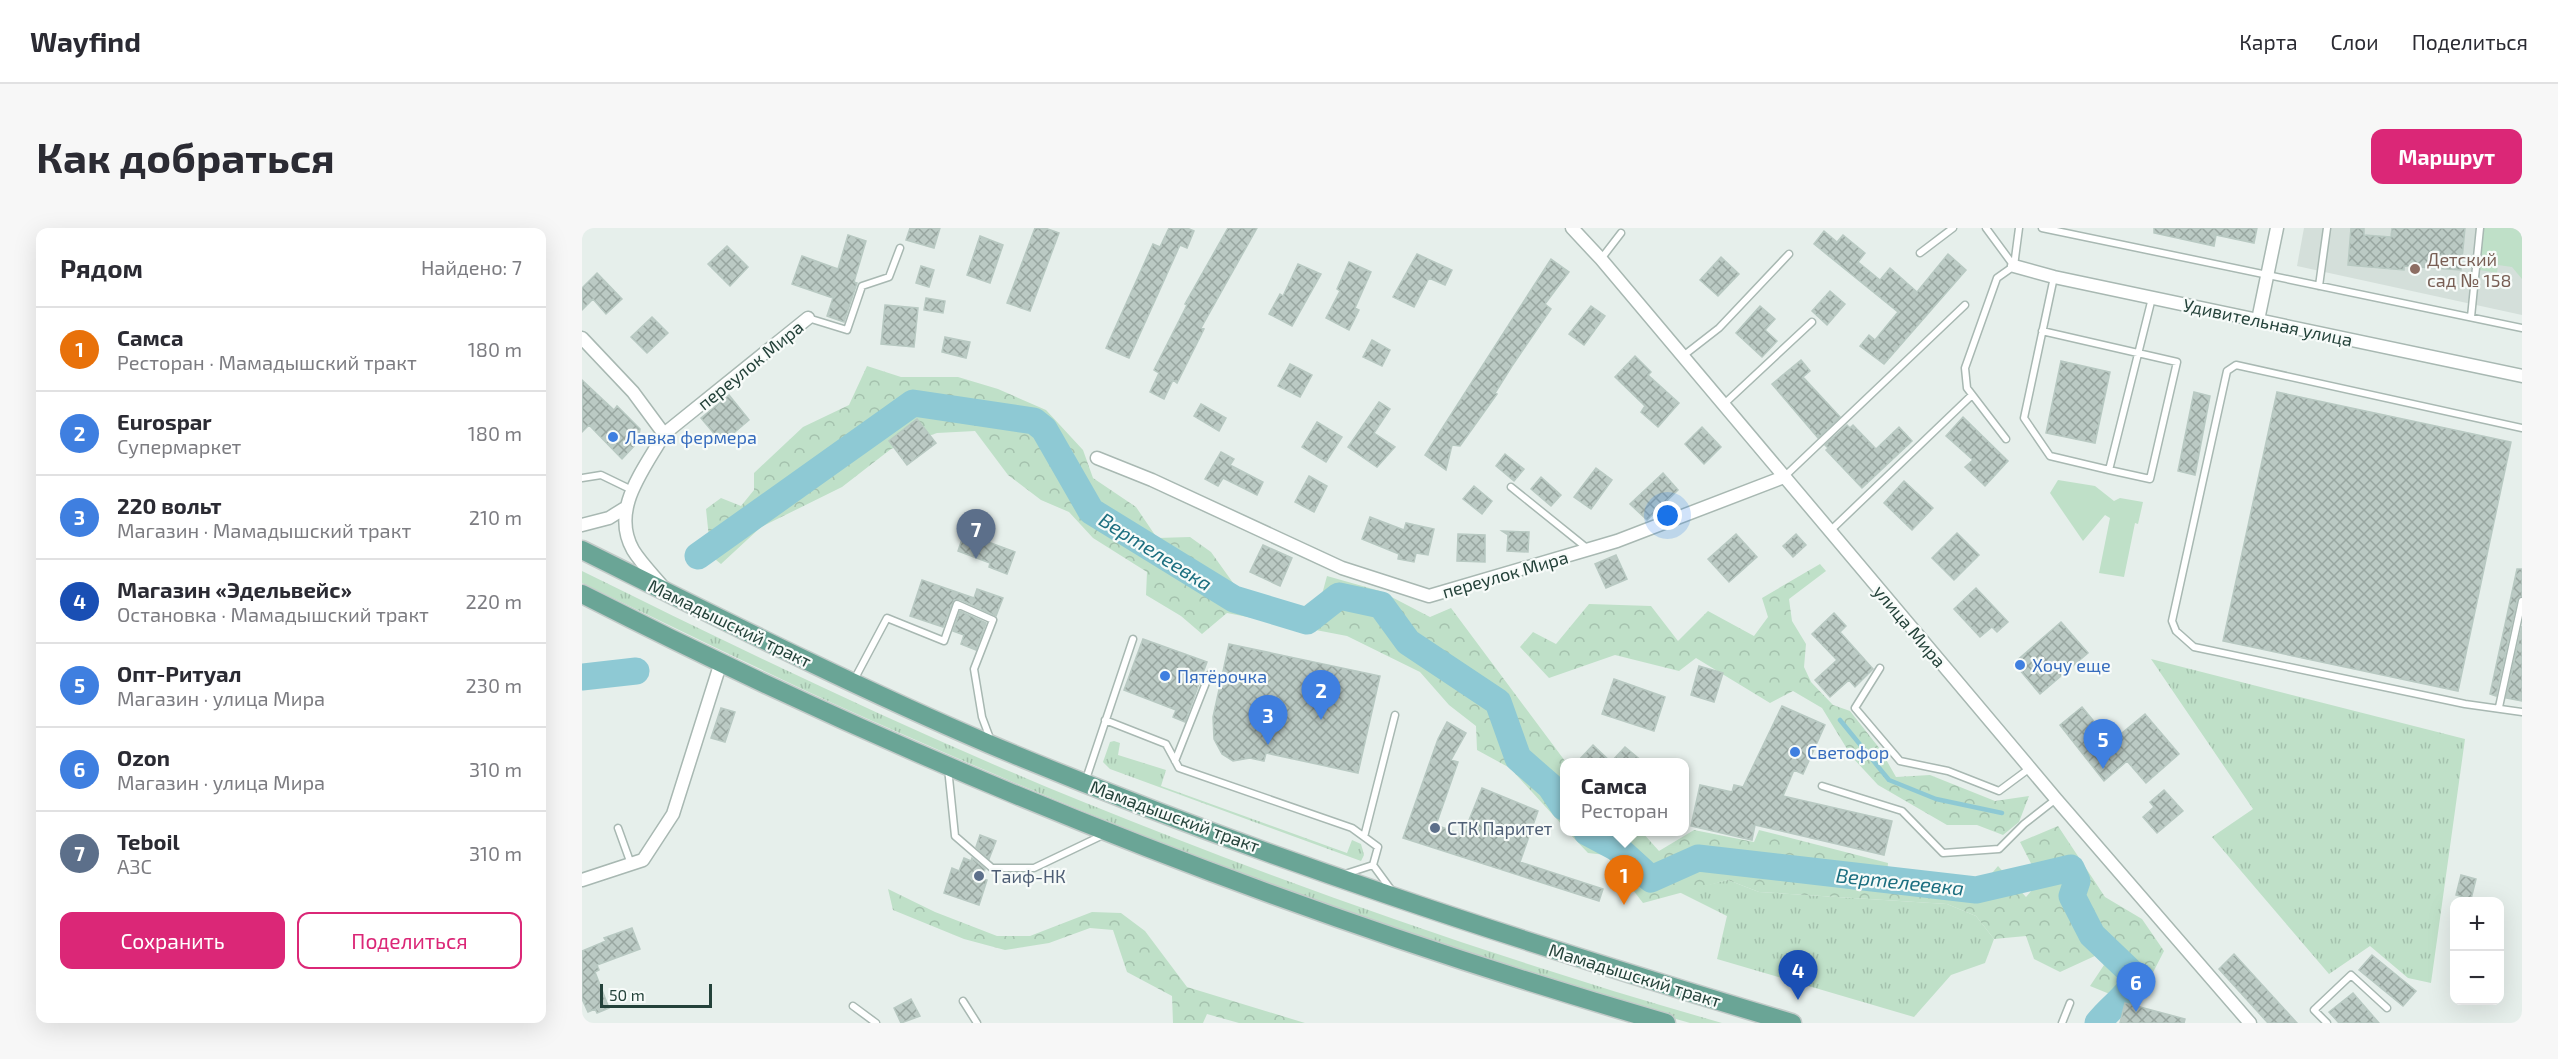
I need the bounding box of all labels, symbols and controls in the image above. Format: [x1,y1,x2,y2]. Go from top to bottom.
text: Wayfind [30,24,141,58]
text: Карта [2239,29,2298,54]
text: Слои [2331,29,2379,54]
text: Поделиться [2412,29,2528,54]
button: Маршрут [2371,129,2522,184]
text: Как добраться [36,131,335,181]
place label: Детский сад № 158 [2427,248,2511,291]
text: Рядом [60,252,143,283]
text: Найдено: 7 [421,255,522,279]
marker: Детский сад № 158 [2408,262,2422,276]
street label: Удивительная улица [2181,293,2355,351]
street label: переулок Мира [693,316,807,414]
text: Самса [117,324,184,350]
text: 1 [75,337,84,361]
text: 180 m [468,337,522,361]
text: Ресторан · Мамадышский тракт [117,350,417,374]
text: Eurospar [117,408,212,434]
text: 2 [74,421,85,445]
text: 180 m [468,421,522,445]
place label: Лавка фермера [625,426,757,448]
marker: Лавка фермера [606,430,620,444]
text: Супермаркет [117,434,241,458]
text: 220 вольт [117,492,222,518]
your location [1653,501,1682,530]
text: 3 [74,505,85,529]
text: 210 m [469,505,522,529]
water label: Вертелеевка [1095,507,1217,595]
pin: 7 [956,510,996,559]
text: Магазин · Мамадышский тракт [117,518,411,542]
street label: переулок Мира [1439,546,1571,602]
street label: Мамадышский тракт [645,574,815,672]
text: Магазин «Эдельвейс» [117,576,352,602]
street label: улица Мира [1869,580,1951,672]
text: 4 [73,589,86,613]
text: 220 m [465,589,522,613]
text: Остановка · Мамадышский тракт [117,602,429,626]
place label: Хочу еще [2032,654,2111,676]
marker: Хочу еще [2013,658,2027,672]
text: Опт-Ритуал [117,660,242,686]
place label: Пятёрочка [1177,665,1267,687]
marker: Пятёрочка [1158,669,1172,683]
pin: 2 [1302,670,1340,720]
text: 5 [74,673,85,697]
text: 230 m [466,673,522,697]
text: Магазин · улица Мира [117,686,325,710]
pin: 3 [1248,696,1288,745]
pin: 5 [2084,720,2122,769]
place label: Светофор [1807,741,1889,763]
text: Ozon [117,744,170,770]
marker: Светофор [1788,745,1802,759]
text: 6 [74,757,85,781]
text: 310 m [469,757,522,781]
popup [1560,758,1689,836]
text: Магазин · улица Мира [117,770,325,794]
text: Самса [1581,772,1647,798]
street label: Мамадышский тракт [1087,775,1263,857]
text: Ресторан [1581,798,1668,822]
place label: СТК Паритет [1447,817,1553,839]
marker: СТК Паритет [1428,821,1442,835]
text: Teboil [117,828,180,854]
text: 7 [74,841,85,865]
text: 310 m [469,841,522,865]
text: АЗС [117,854,152,878]
pin: 1 [1604,856,1644,905]
water label: Вертелеевка [1835,862,1965,900]
place label: Таиф-НК [991,865,1066,887]
marker: Таиф-НК [972,869,986,883]
map controls [2450,897,2504,1005]
button: + [2450,897,2504,951]
button: Сохранить [60,912,285,969]
button: Поделиться [297,912,522,969]
street label: Мамадышский тракт [1546,938,1724,1012]
pin: 4 [1778,950,1818,1000]
button: − [2450,951,2504,1005]
pin: 6 [2116,962,2156,1012]
scale bar [600,981,712,1008]
text: 50 m [609,985,645,1004]

